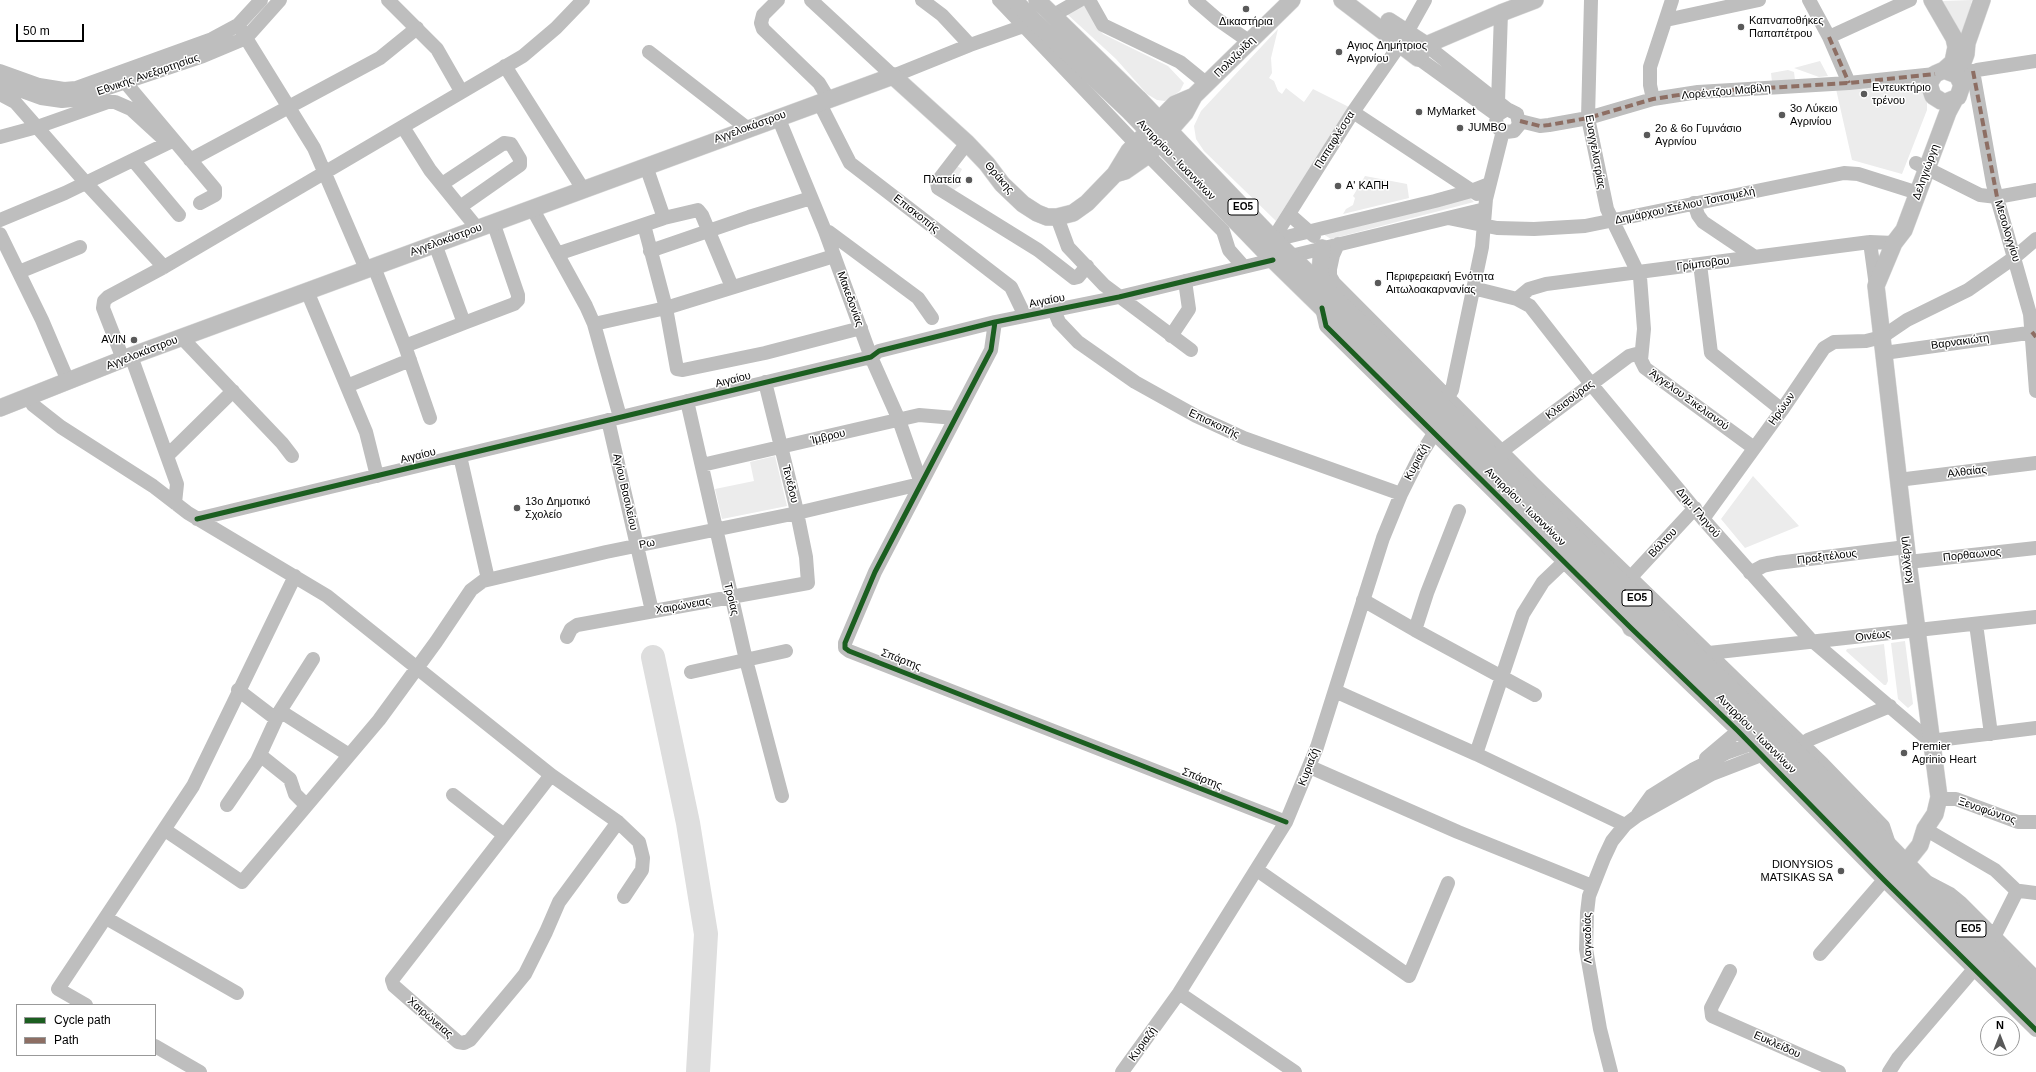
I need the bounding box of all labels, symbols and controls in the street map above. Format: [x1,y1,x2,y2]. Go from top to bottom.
marker: Δικαστήρια [1241,4,1251,14]
place label: Καπναποθήκες Παπαπέτρου [1749,14,1824,40]
place label: Δικαστήρια [1219,15,1273,29]
scale bar [18,16,86,42]
marker: Καπναποθήκες Παπαπέτρου [1736,22,1746,32]
text: 50 m [23,24,50,38]
street label: Πολυζωίδη [1212,34,1258,80]
place label: Αγιος Δημήτριος Αγρινίου [1347,39,1427,65]
marker: Αγιος Δημήτριος Αγρινίου [1334,47,1344,57]
street label: Εθνικής Ανεξαρτησίας [95,51,201,99]
place label: Εντευκτήριο τρένου [1872,81,1931,107]
street label: Λορέντζου Μαβίλη [1681,82,1771,102]
marker: Εντευκτήριο τρένου [1859,89,1869,99]
place label: 3ο Λύκειο Αγρινίου [1790,102,1838,128]
place label: MyMarket [1427,105,1475,119]
marker: MyMarket [1414,107,1424,117]
street label: Αγγελοκάστρου [712,108,788,146]
street label: Παπαφλέσσα [1312,109,1358,171]
marker: 3ο Λύκειο Αγρινίου [1777,110,1787,120]
street label: Ευαγγελιστρίας [1582,114,1608,190]
street label: Αντιρρίου - Ιωαννίνων [1134,117,1218,203]
place label: JUMBO [1468,121,1506,135]
place label: 2ο & 6ο Γυμνάσιο Αγρινίου [1655,122,1742,148]
marker: JUMBO [1455,123,1465,133]
marker: 2ο & 6ο Γυμνάσιο Αγρινίου [1642,130,1652,140]
street label: Δεληγιώργη [1910,142,1942,202]
street label: Θράκης [982,159,1016,197]
place label: Πλατεία [923,173,961,187]
marker: Πλατεία [964,175,974,185]
place label: Α' ΚΑΠΗ [1346,179,1389,193]
marker: Α' ΚΑΠΗ [1333,181,1343,191]
street label: Δημάρχου Στέλιου Τσιτσιμελή [1614,185,1756,227]
street label: Επισκοπής [890,192,942,236]
road number: ΕΟ5 [1228,199,1258,215]
street label: Μεσολογγίου [1991,199,2023,263]
street label: Αγγελοκάστρου [408,221,484,259]
street label: Γρίμποβου [1676,254,1730,274]
street label: Μακεδονίας [834,270,866,328]
place label: Περιφερειακή Ενότητα Αιτωλοακαρνανίας [1386,270,1494,296]
marker: Περιφερειακή Ενότητα Αιτωλοακαρνανίας [1373,278,1383,288]
street label: Αιγαίου [1028,291,1066,311]
street label: Βαρνακιώτη [1930,331,1990,353]
place label: AVIN [101,333,126,347]
street label: Αγγελοκάστρου [104,333,180,373]
marker: AVIN [129,335,139,345]
street label: Άγγελου Σικελιανού [1647,367,1731,433]
street label: Αιγαίου [714,369,752,391]
street label: Κλεισούρας [1543,378,1597,422]
street label: Ηρώων [1766,390,1798,428]
street label: Επισκοπής [1187,407,1241,441]
street label: Ίμβρου [809,427,847,447]
street label: Κυριαζή [1402,442,1432,482]
street label: Αιγαίου [399,445,437,467]
street label: Αγίου Βασιλείου [610,452,640,532]
street label: Τενέδου [779,463,801,505]
street label: Αλθαίας [1947,463,1987,481]
street label: Αντιρρίου - Ιωαννίνων [1482,465,1568,549]
street label: Δημ. Γληνού [1673,485,1723,541]
place label: 13ο Δημοτικό Σχολείο [525,495,590,521]
marker: 13ο Δημοτικό Σχολείο [512,503,522,513]
street label: Βάλτου [1646,526,1680,560]
street label: Ρω [638,536,656,552]
street label: Καλλέργη [1898,536,1916,584]
street label: Πορθαωνος [1942,545,2002,565]
street label: Πραξιτέλους [1796,547,1858,567]
street label: Τροίας [721,581,741,617]
road number: ΕΟ5 [1622,590,1652,606]
street label: Χαιρώνειας [655,595,711,617]
street label: Οινέως [1855,627,1891,645]
street label: Σπάρτης [879,646,923,674]
street label: Αντιρρίου - Ιωαννίνων [1713,691,1799,777]
place label: Premier Agrinio Heart [1912,740,1976,766]
street label: Κυριαζή [1296,746,1322,788]
marker: Premier Agrinio Heart [1899,748,1909,758]
street label: Σπάρτης [1180,765,1224,793]
street label: Ξενοφώντος [1956,795,2018,827]
place label: DIONYSIOS MATSIKAS SA [1760,858,1833,884]
marker: DIONYSIOS MATSIKAS SA [1836,866,1846,876]
street label: Λαγκαδιάς [1581,912,1595,964]
road number: ΕΟ5 [1956,921,1986,937]
street label: Χαιρώνειας [405,995,455,1041]
legend [16,1004,156,1056]
text: Cycle path [54,1013,111,1027]
north arrow [1980,1016,2020,1056]
text: N [1996,1019,2004,1031]
street label: Κυριαζή [1126,1024,1160,1064]
street label: Ευκλείδου [1751,1029,1803,1061]
text: Path [54,1033,79,1047]

